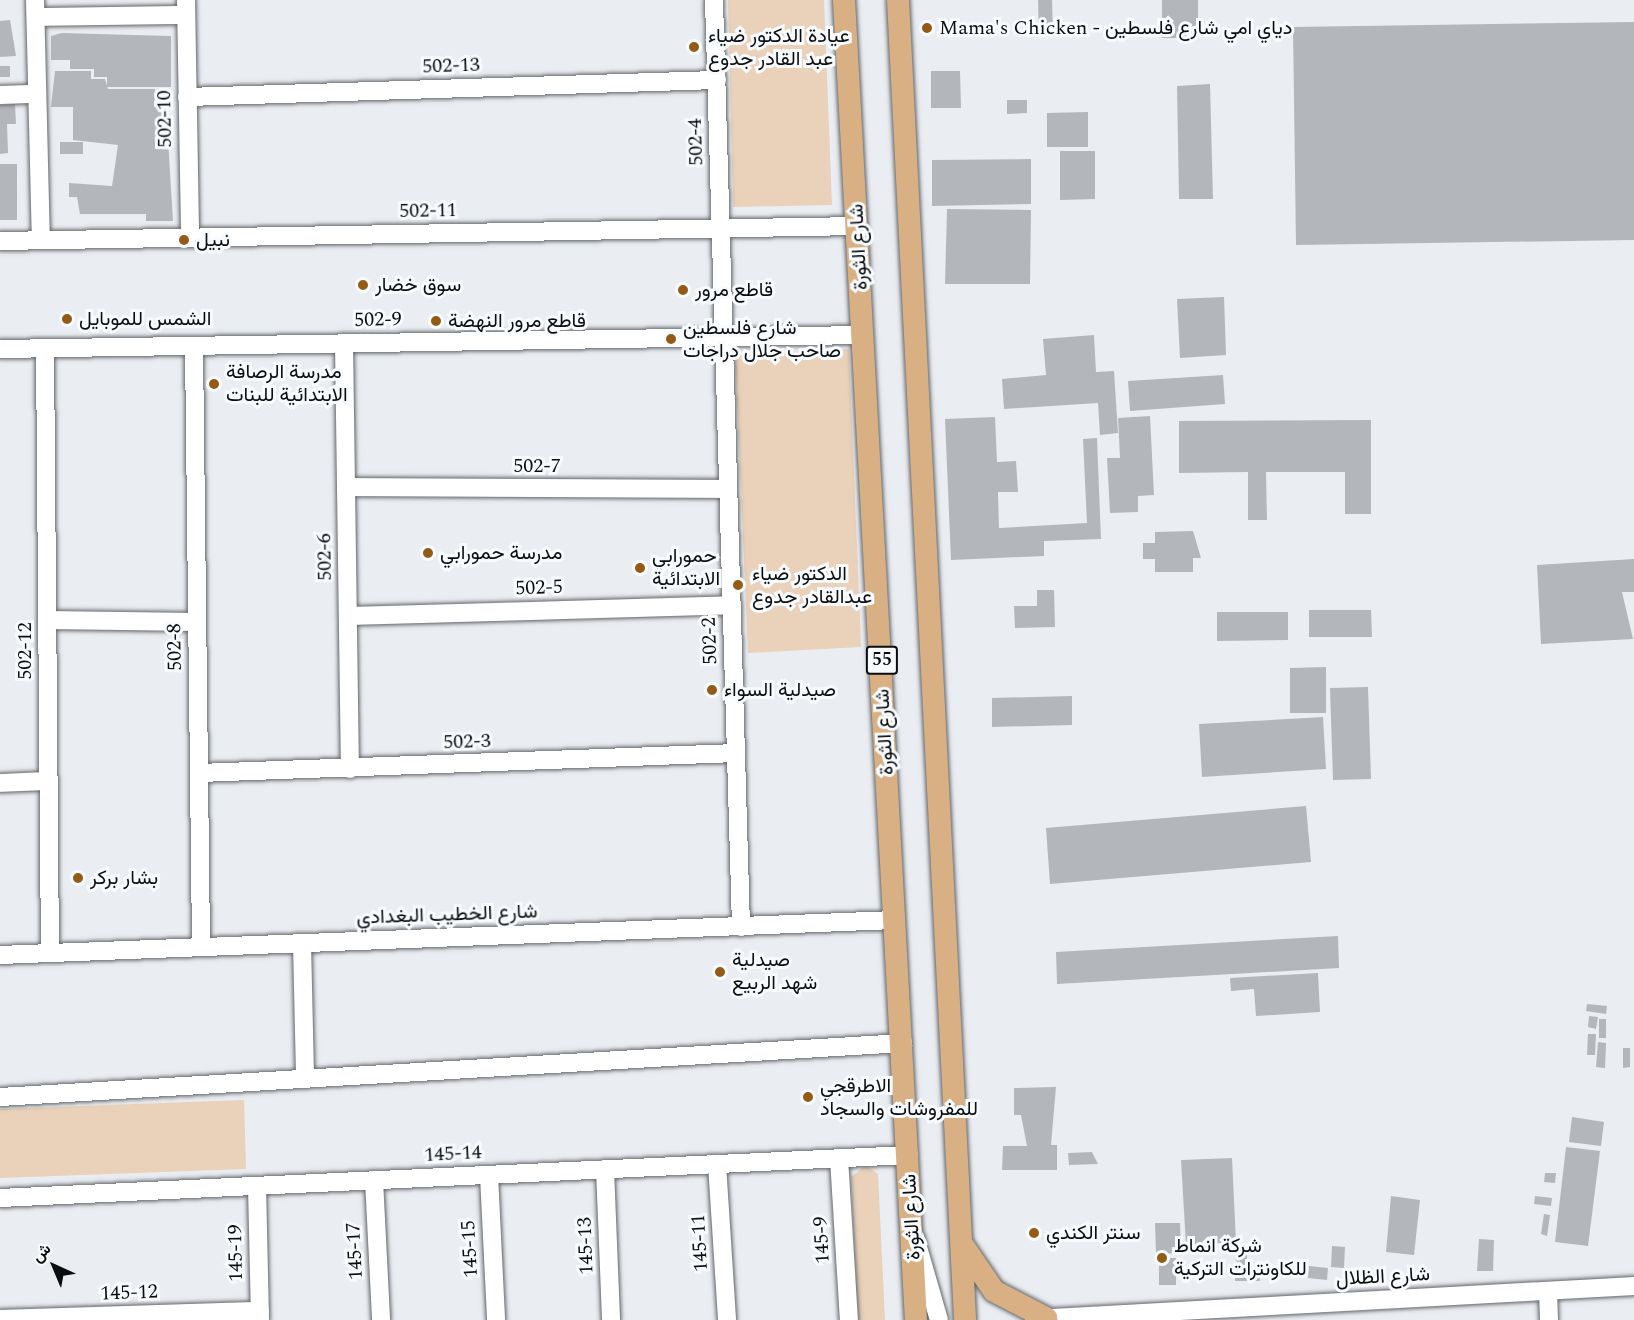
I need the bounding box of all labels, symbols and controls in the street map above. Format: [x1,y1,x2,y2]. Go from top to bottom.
place label: Mama's Chicken - دياي امي شارع فلسطين [939,16,1292,40]
marker: Mama's Chicken - دياي امي شارع فلسطين [920,21,934,35]
place label: عيادة الدكتور ضياء عبد القادر جدوع [708,24,850,71]
marker: عيادة الدكتور ضياء عبد القادر جدوع [685,38,703,56]
street label: 502-13 [422,53,480,79]
street label: 502-10 [153,90,177,148]
street label: 502-4 [683,118,709,166]
street label: 502-11 [399,199,457,223]
street label: شارع الثورة [845,203,873,291]
place label: نبيل [196,228,230,252]
marker: نبيل [177,233,191,247]
place label: سوق خضار [375,273,461,297]
marker: سوق خضار [356,278,370,292]
place label: قاطع مرور [695,278,773,302]
marker: قاطع مرور [676,283,690,297]
place label: الشمس للموبايل [79,307,211,331]
street label: 502-9 [354,308,402,332]
place label: قاطع مرور النهضة [448,309,586,333]
marker: الشمس للموبايل [60,312,74,326]
marker: قاطع مرور النهضة [429,314,443,328]
place label: شارع فلسطين صاحب جلال دراجات [683,316,841,363]
marker: شارع فلسطين صاحب جلال دراجات [664,332,678,346]
place label: مدرسة الرصافة الابتدائية للبنات [226,360,348,407]
marker: مدرسة الرصافة الابتدائية للبنات [207,377,221,391]
street label: 502-7 [513,454,561,478]
street label: 502-6 [313,533,337,581]
place label: مدرسة حمورابي [440,541,562,565]
place label: حمورابي الابتدائية [652,544,720,591]
marker: مدرسة حمورابي [421,546,435,560]
marker: حمورابي الابتدائية [633,561,647,575]
place label: الدكتور ضياء عبدالقادر جدوع [752,562,872,609]
street label: 502-5 [515,575,563,601]
marker: الدكتور ضياء عبدالقادر جدوع [729,576,747,594]
street label: 502-2 [697,617,723,665]
street label: 502-12 [13,622,37,680]
street label: 502-8 [163,623,187,671]
road number: 55 [866,645,898,675]
place label: صيدلية السواء [724,678,836,702]
marker: صيدلية السواء [705,683,719,697]
street label: شارع الثورة [871,688,899,776]
street label: 502-3 [443,729,491,755]
place label: بشار بركر [90,866,158,890]
marker: بشار بركر [71,871,85,885]
street label: شارع الخطيب البغدادي [356,900,538,930]
place label: صيدلية شهد الربيع [732,948,817,995]
marker: صيدلية شهد الربيع [713,965,727,979]
place label: الاطرقجي للمفروشات والسجاد [820,1074,978,1121]
marker: الاطرقجي للمفروشات والسجاد [801,1090,815,1104]
street label: 145-14 [424,1141,482,1167]
street label: شارع الثورة [898,1173,926,1261]
street label: 145-11 [687,1214,713,1272]
street label: 145-9 [809,1216,835,1264]
street label: 145-13 [573,1217,599,1275]
street label: 145-15 [457,1220,483,1278]
place label: سنتر الكندي [1046,1221,1141,1245]
street label: 145-17 [342,1222,368,1280]
street label: 145-19 [224,1224,248,1282]
marker: سنتر الكندي [1027,1226,1041,1240]
place label: شركة انماط للكاونترات التركية [1174,1234,1307,1281]
north arrow [24,1236,84,1296]
text: ش [26,1238,57,1268]
marker: شركة انماط للكاونترات التركية [1155,1251,1169,1265]
street label: شارع الظلال [1335,1263,1431,1291]
street label: 145-12 [100,1280,158,1306]

